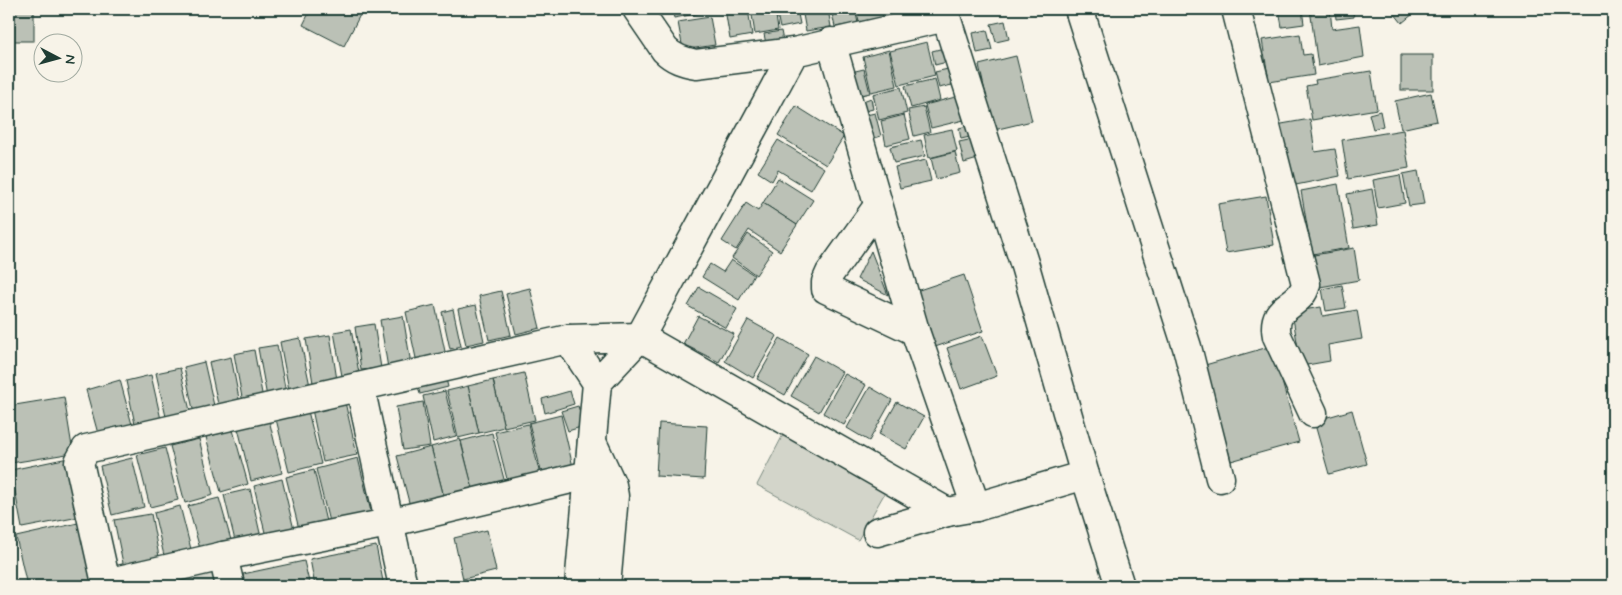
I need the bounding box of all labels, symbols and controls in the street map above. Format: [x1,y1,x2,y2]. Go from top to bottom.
north arrow [32,32,82,82]
text: N [60,54,79,65]

